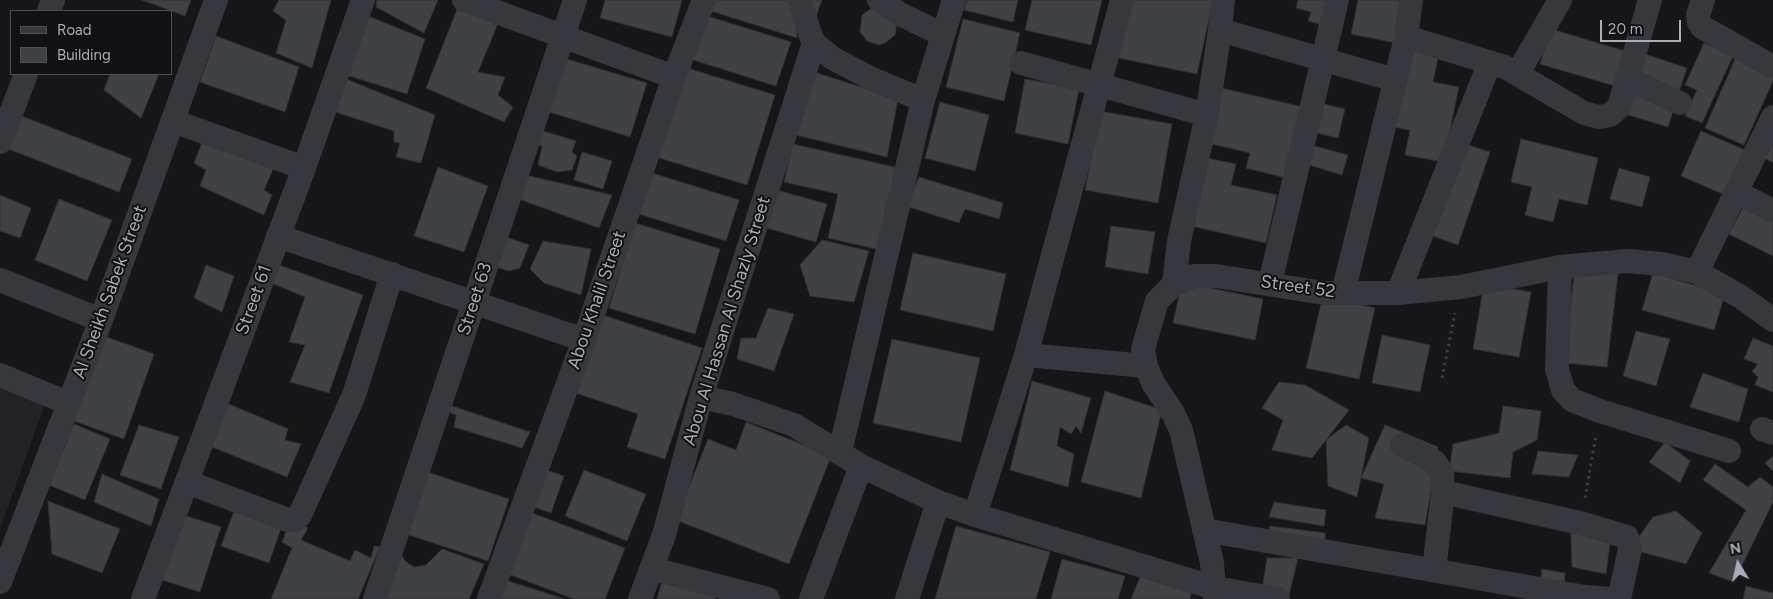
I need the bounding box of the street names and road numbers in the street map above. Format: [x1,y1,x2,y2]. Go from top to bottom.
street label: Abou Al Hassan Al Shazly Street [679,194,775,448]
street label: Al Sheikh Sabek Street [69,202,151,382]
street label: Abou Khalil Street [563,228,631,372]
street label: Street 63 [453,260,497,338]
street label: Street 61 [231,262,277,338]
street label: Street 52 [1259,271,1337,303]

